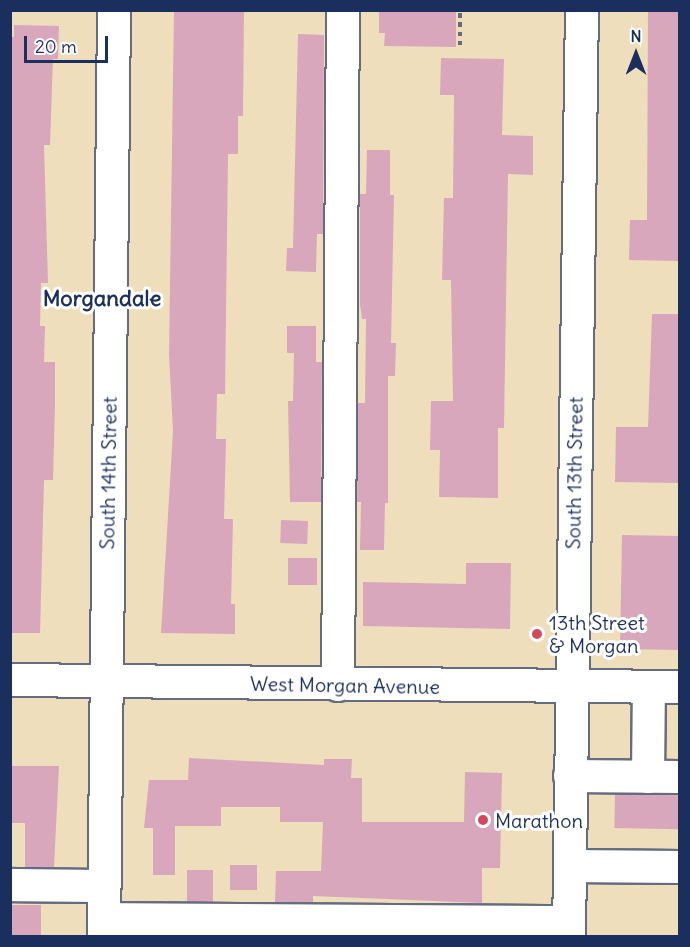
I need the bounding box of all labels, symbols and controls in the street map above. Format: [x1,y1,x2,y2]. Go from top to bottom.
scale bar [27,24,111,62]
north arrow [606,24,666,84]
text: N [630,26,642,46]
text: 20 m [35,35,77,58]
district label: Morgandale [43,286,161,312]
street label: South 14th Street [95,396,121,550]
street label: South 13th Street [561,396,587,550]
place label: 13th Street & Morgan [549,610,645,657]
marker: 13th Street & Morgan [530,627,544,641]
street label: West Morgan Avenue [250,671,440,699]
place label: Marathon [495,808,583,832]
marker: Marathon [476,813,490,827]

